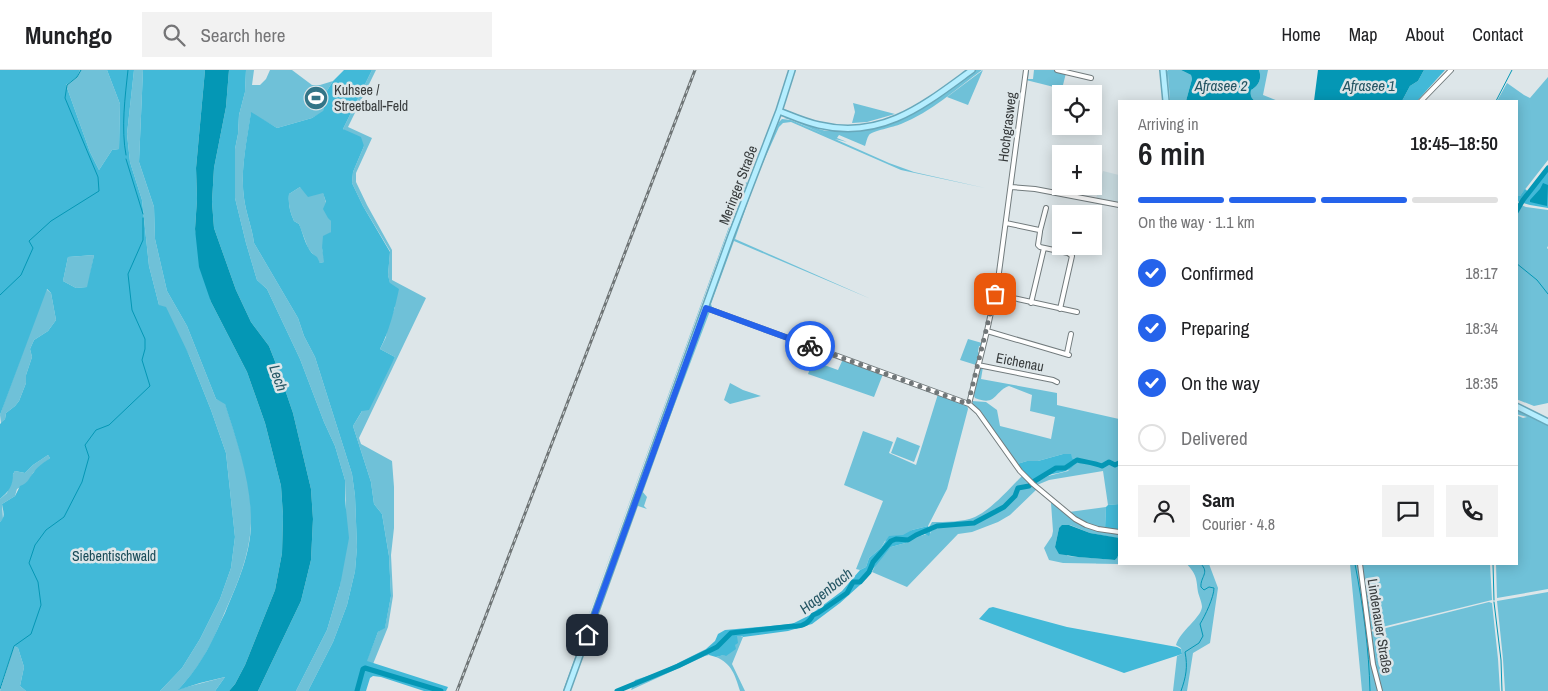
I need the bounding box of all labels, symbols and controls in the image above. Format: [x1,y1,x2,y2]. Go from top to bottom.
search box [142,12,492,57]
text: Munchgo [25,19,112,51]
icon: search [160,21,188,49]
text: Search here [200,22,285,48]
text: Home [1281,22,1321,47]
text: Map [1349,22,1378,47]
text: About [1406,22,1444,47]
text: Contact [1472,22,1523,47]
water label: Afrasee 2 [1194,75,1247,96]
water label: Afrasee 1 [1342,75,1395,96]
place label: Kuhsee / Streetball-Feld [334,81,408,115]
sports icon: Kuhsee / Streetball-Feld [303,85,329,111]
map controls [1052,85,1102,255]
button: locate [1052,85,1102,135]
street label: Hochgrasweg [994,90,1020,163]
text: Arriving in [1138,113,1199,135]
text: 18:45–18:50 [1410,130,1498,156]
text: 6 min [1138,132,1206,175]
street label: Meringer Straße [715,143,761,227]
button: + [1052,145,1102,195]
button: − [1052,205,1102,255]
text: On the way · 1.1 km [1138,211,1255,233]
icon: check [1138,259,1166,287]
text: Confirmed [1181,260,1254,286]
text: 18:17 [1465,262,1498,284]
pin [974,273,1016,315]
icon: bag [981,280,1009,308]
icon: check [1138,314,1166,342]
text: Preparing [1181,315,1249,341]
text: 18:34 [1465,317,1498,339]
courier [785,321,835,371]
icon: bike [796,332,824,360]
street label: Eichenau [994,349,1046,375]
water label: Lech [264,362,293,394]
icon: check [1138,369,1166,397]
text: On the way [1181,370,1260,396]
text: 18:35 [1465,372,1498,394]
text: Delivered [1181,425,1248,451]
button: person [1138,485,1190,537]
button: chat [1382,485,1434,537]
button: phone [1446,485,1498,537]
text: Sam [1202,487,1235,513]
text: Courier · 4.8 [1202,513,1275,535]
park label: Siebentischwald [72,547,156,565]
water label: Hagenbach [795,563,857,619]
street label: Lindenauer Straße [1364,577,1396,675]
pin [566,614,608,656]
icon: home [573,621,601,649]

